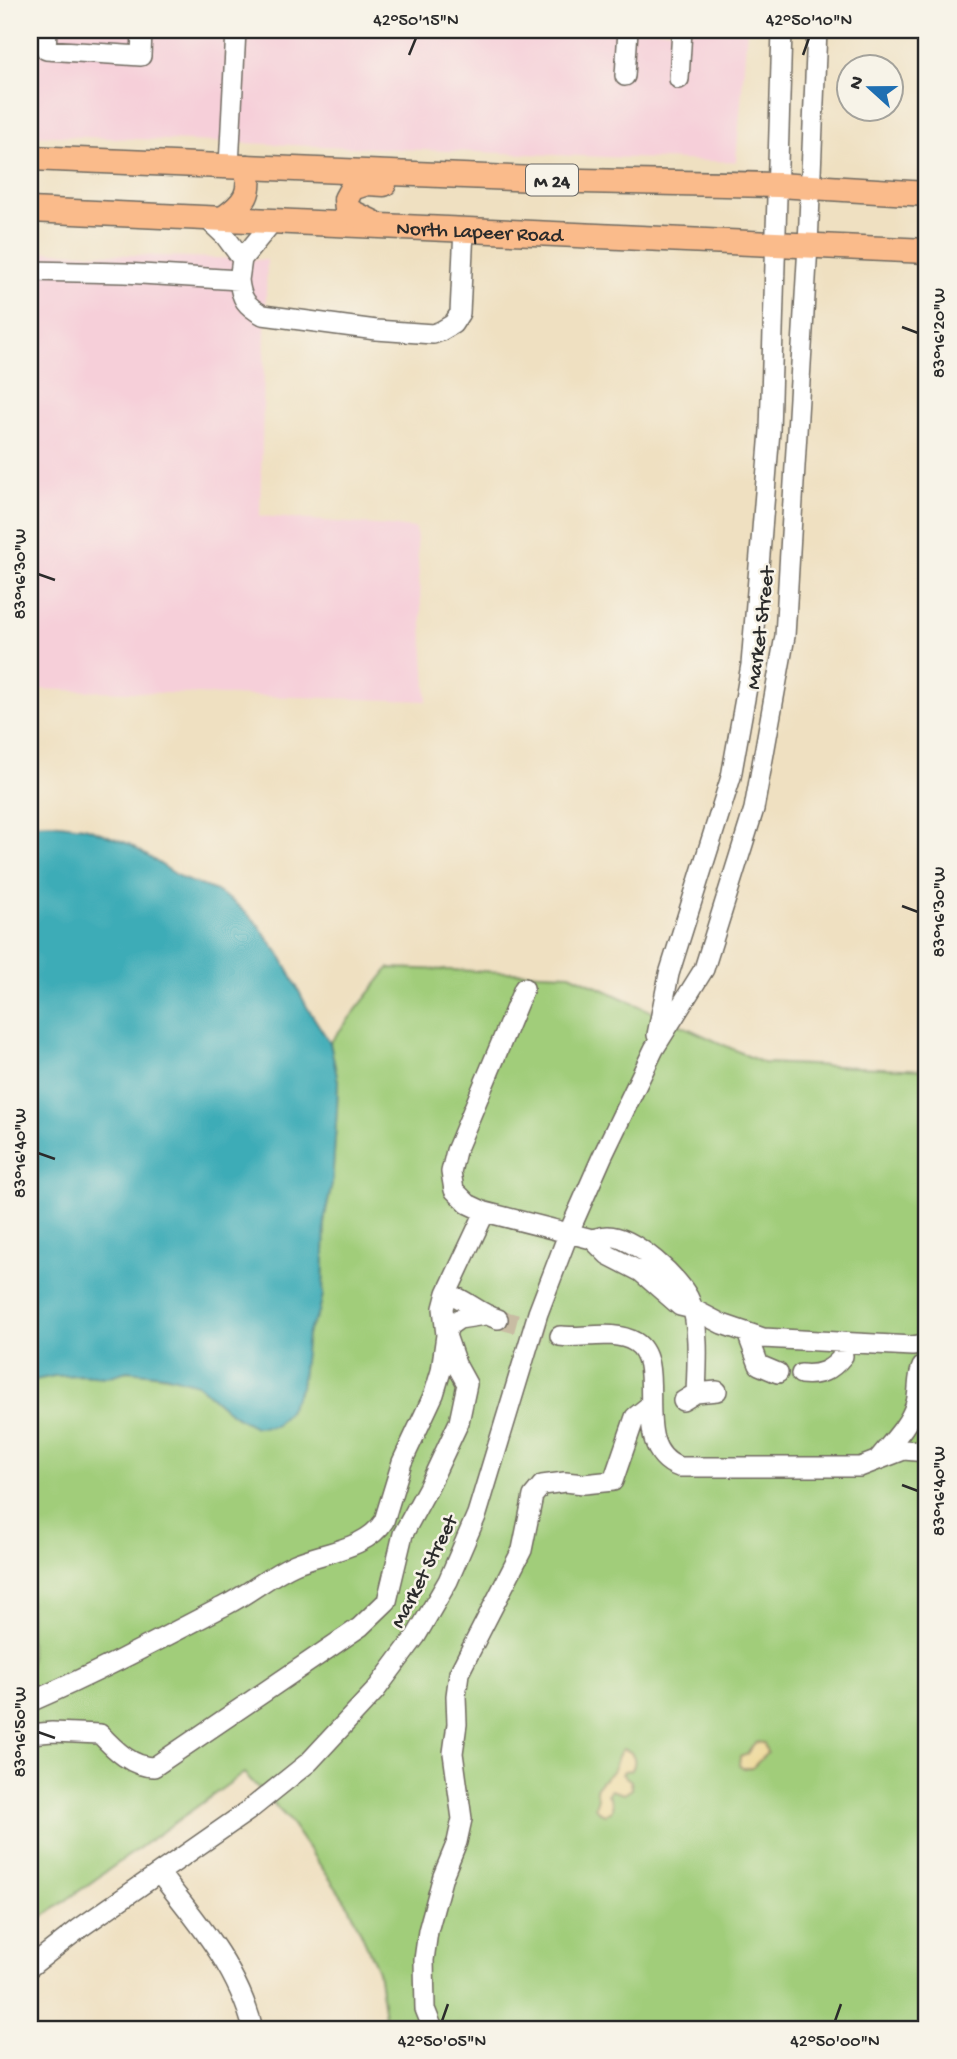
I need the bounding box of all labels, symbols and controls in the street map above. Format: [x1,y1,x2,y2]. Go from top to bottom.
text: 42°50'15"N [373,11,459,32]
text: 42°50'10"N [766,11,852,32]
north arrow [834,52,904,122]
text: N [844,73,870,93]
road number: M 24 [526,164,578,196]
street label: North Lapeer Road [396,218,565,250]
text: 83°16'20"W [930,288,951,378]
text: 83°16'30"W [11,529,32,619]
street label: Market Street [743,563,783,691]
text: 83°16'30"W [930,867,951,957]
text: 83°16'40"W [11,1108,32,1198]
text: 83°16'40"W [930,1446,951,1536]
street label: Market Street [387,1510,466,1633]
text: 83°16'50"W [11,1687,32,1777]
text: 42°50'05"N [398,2032,486,2053]
text: 42°50'00"N [790,2032,880,2053]

